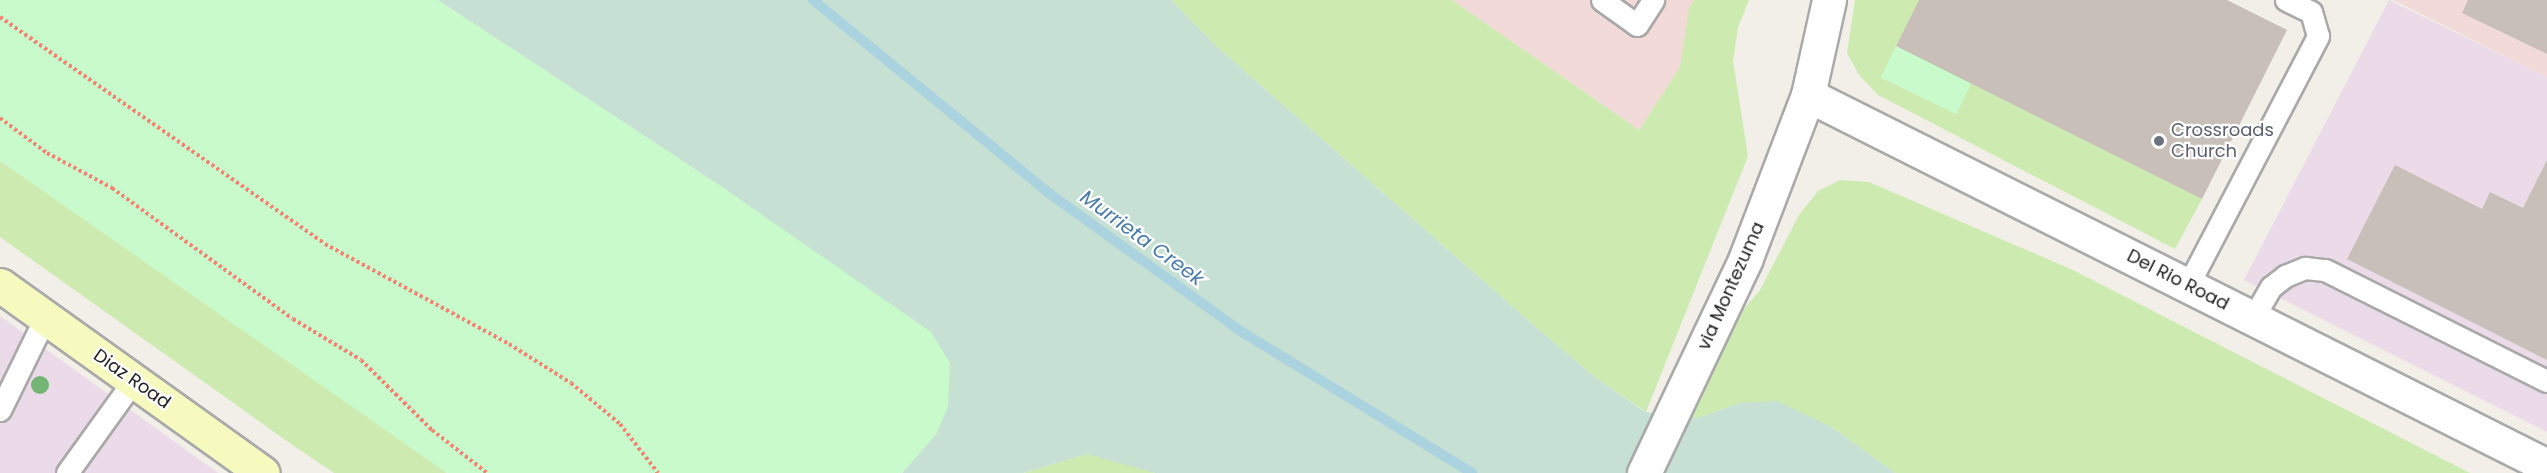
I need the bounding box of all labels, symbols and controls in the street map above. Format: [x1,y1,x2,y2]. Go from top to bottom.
place label: Crossroads Church [2171,120,2274,162]
marker: Crossroads Church [2152,134,2166,148]
water label: Murrieta Creek [1075,185,1209,291]
street label: via Montezuma [1693,218,1769,354]
street label: Del Rio Road [2123,245,2233,315]
street label: Diaz Road [89,345,175,413]

